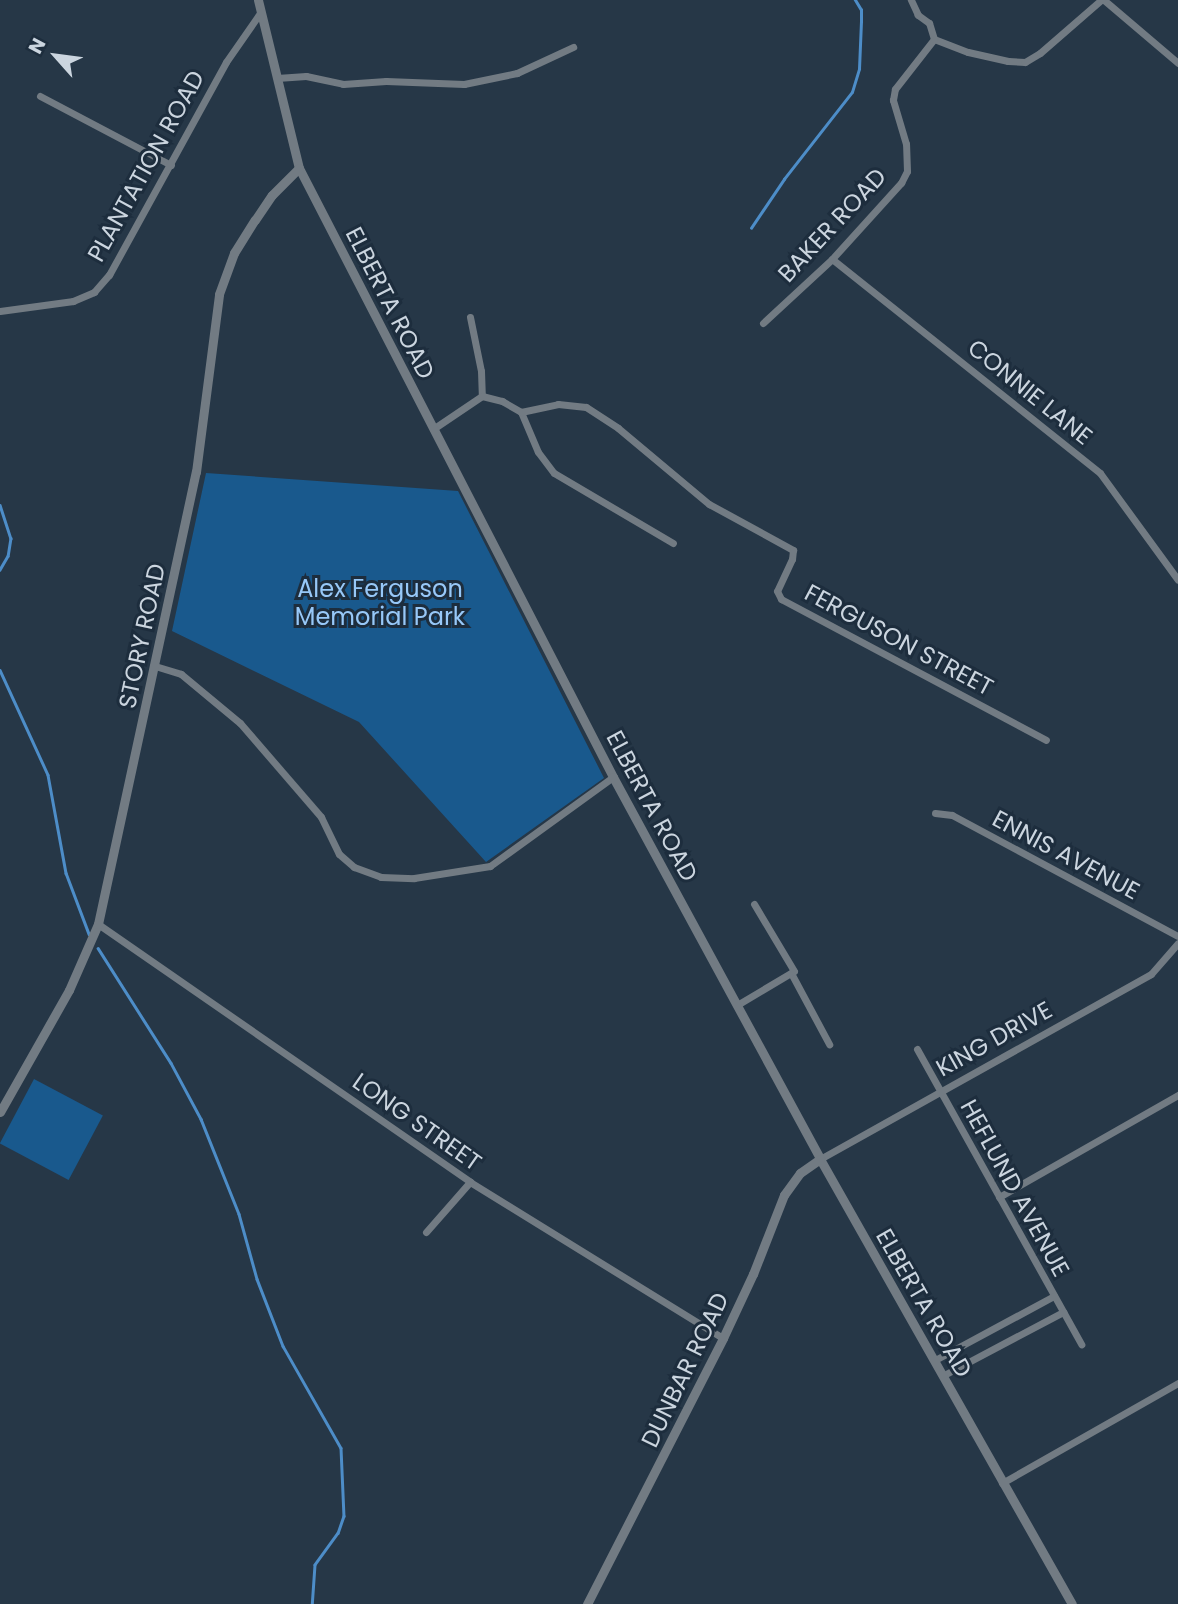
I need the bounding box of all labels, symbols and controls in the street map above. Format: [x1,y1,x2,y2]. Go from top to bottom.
north arrow [21,21,91,91]
text: N [22,33,52,59]
street label: PLANTATION ROAD [82,65,210,267]
street label: BAKER ROAD [772,162,892,288]
street label: ELBERTA ROAD [339,222,441,384]
street label: CONNIE LANE [962,333,1098,451]
street label: STORY ROAD [113,561,171,711]
park label: Alex Ferguson Memorial Park [295,575,465,631]
street label: FERGUSON STREET [800,578,998,702]
street label: ELBERTA ROAD [600,726,704,886]
street label: ENNIS AVENUE [987,804,1145,906]
street label: KING DRIVE [931,995,1057,1083]
street label: LONG STREET [347,1067,487,1177]
street label: HEFLUND AVENUE [954,1094,1076,1282]
street label: ELBERTA ROAD [870,1224,978,1382]
street label: DUNBAR ROAD [635,1288,735,1452]

